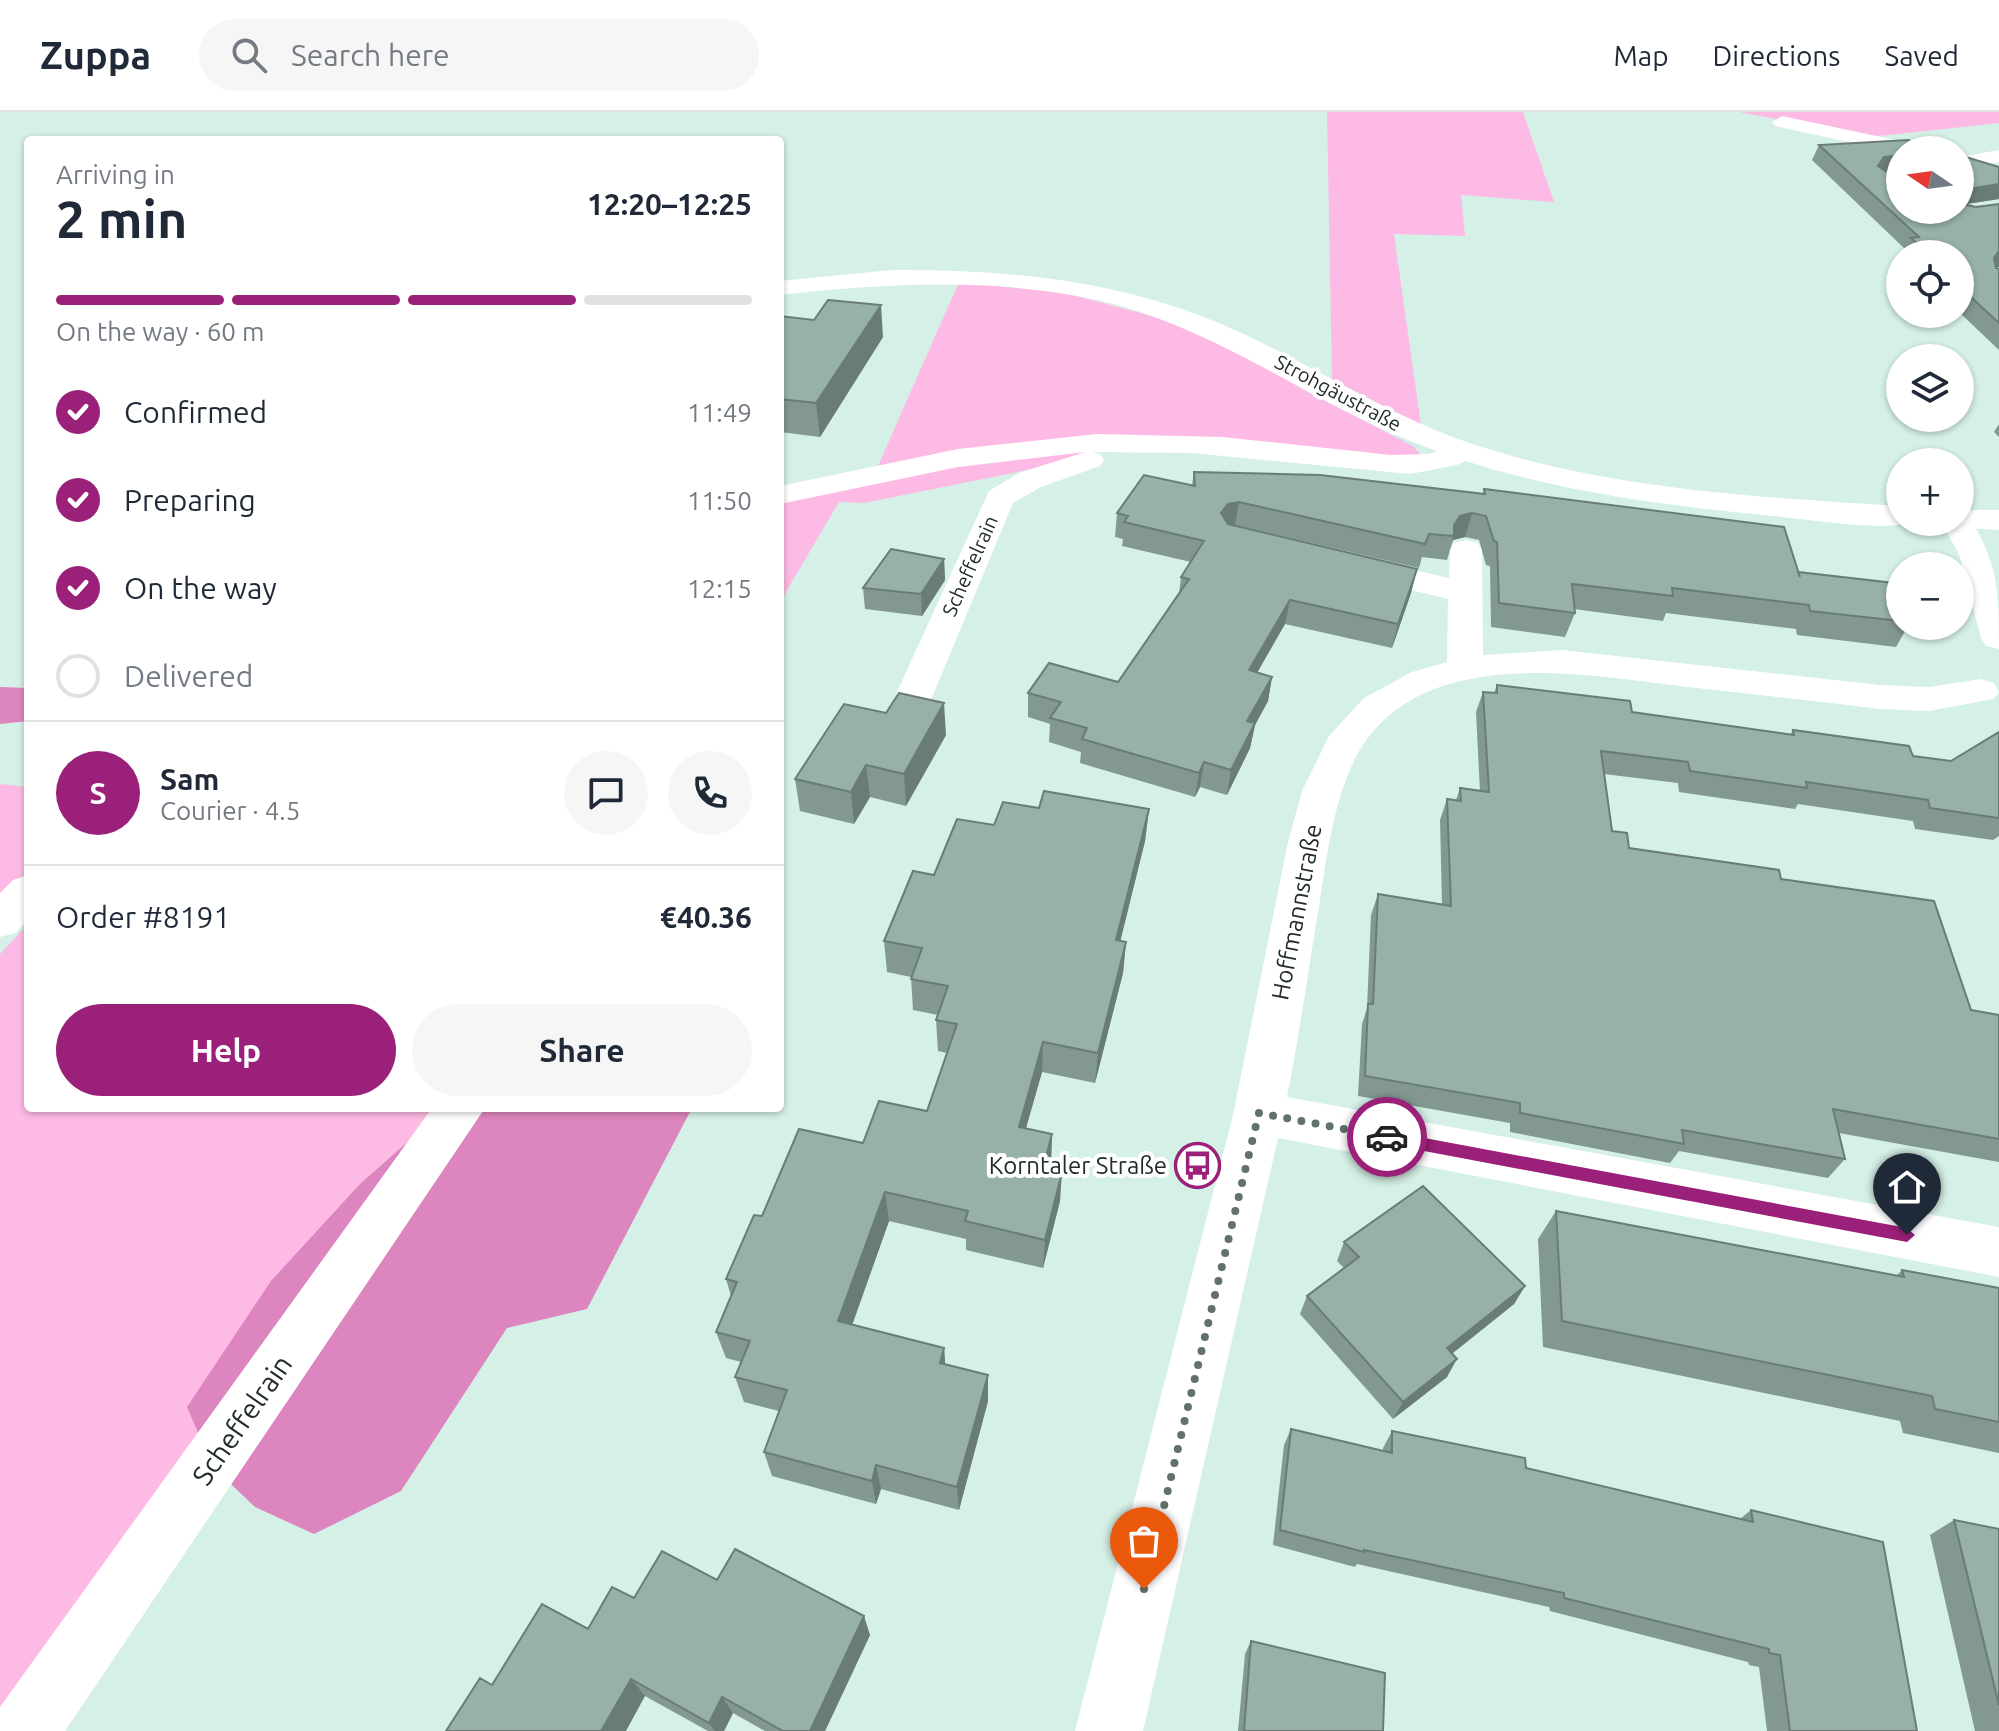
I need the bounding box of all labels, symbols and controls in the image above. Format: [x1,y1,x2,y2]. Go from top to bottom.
search box [199,19,759,91]
icon: search [227,33,271,77]
text: Zuppa [40,34,151,76]
text: Search here [291,38,450,72]
text: Map [1613,40,1669,71]
text: Directions [1713,40,1840,71]
text: Saved [1884,40,1959,71]
north arrow [1886,136,1974,224]
map controls [1886,136,1974,640]
text: Arriving in [56,160,175,189]
text: 12:20–12:25 [587,187,752,221]
text: 2 min [56,190,187,248]
button: locate [1886,240,1974,328]
text: On the way · 60 m [56,317,264,346]
button: layers [1886,344,1974,432]
street label: Strohgäustraße [1271,350,1405,436]
icon: check [56,390,100,434]
text: Confirmed [124,395,267,429]
text: 11:49 [687,398,752,427]
button: + [1886,448,1974,536]
icon: check [56,478,100,522]
text: Preparing [124,483,256,517]
text: 11:50 [687,486,752,515]
street label: Scheffelrain [937,512,1002,620]
button: − [1886,552,1974,640]
icon: check [56,566,100,610]
text: On the way [124,571,277,605]
text: 12:15 [687,574,752,603]
text: Delivered [124,659,253,693]
button: chat [564,751,648,835]
button: phone [668,751,752,835]
text: Sam [160,762,219,796]
text: S [89,776,107,810]
text: Courier · 4.5 [160,796,300,825]
street label: Hoffmannstraße [1266,822,1327,1002]
text: Order #8191 [56,900,230,934]
text: €40.36 [660,900,752,934]
button: Help [56,1004,396,1096]
button: Share [412,1004,752,1096]
courier [1347,1097,1427,1177]
icon: car [1365,1115,1409,1159]
bus stop icon: Korntaler Straße [1174,1142,1222,1190]
place label: Korntaler Straße [989,1152,1167,1179]
pin [1873,1153,1941,1235]
icon: home [1885,1165,1929,1209]
street label: Scheffelrain [186,1349,298,1490]
pin [1110,1507,1178,1589]
icon: bag [1122,1519,1166,1563]

